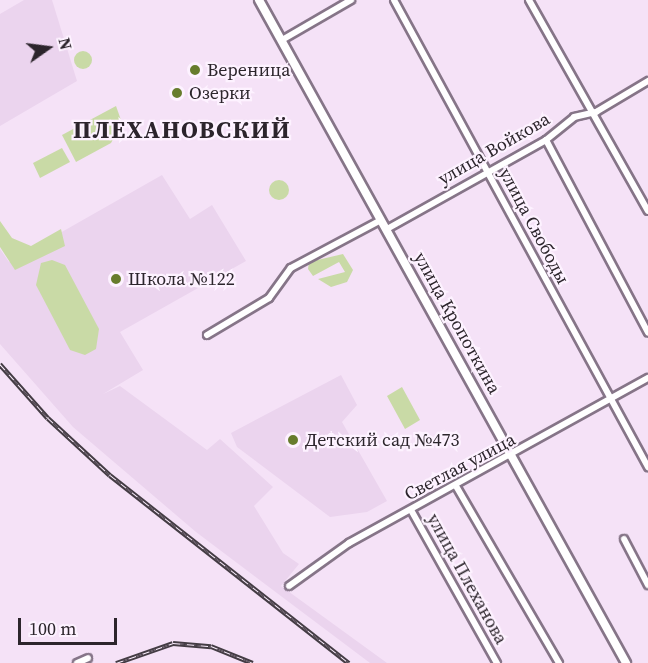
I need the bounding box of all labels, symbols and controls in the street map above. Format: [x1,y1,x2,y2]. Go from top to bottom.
north arrow [18,18,78,78]
text: N [53,35,78,52]
place label: Вереница [207,59,290,81]
marker: Вереница [188,63,202,77]
place label: Озерки [189,82,251,104]
marker: Озерки [170,86,184,100]
street label: улица Войкова [434,108,554,190]
district label: ПЛЕХАНОВСКИЙ [73,116,291,144]
street label: улица Свободы [494,164,574,288]
street label: улица Кропоткина [409,248,505,398]
place label: Школа №122 [128,268,235,290]
marker: Школа №122 [109,272,123,286]
place label: Детский сад №473 [305,429,460,451]
street label: Светлая улица [401,429,519,505]
marker: Детский сад №473 [286,433,300,447]
street label: улица Плеханова [422,510,512,648]
scale bar [21,606,120,644]
text: 100 m [29,616,76,641]

